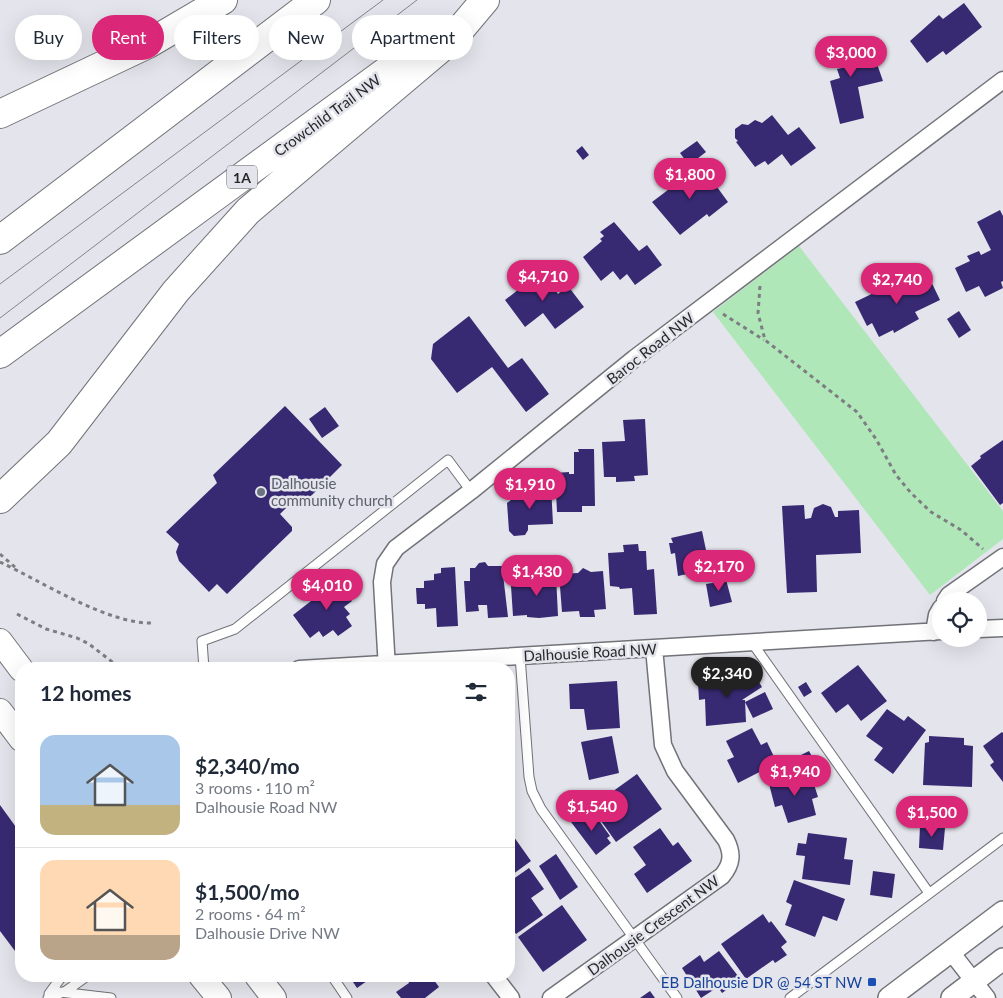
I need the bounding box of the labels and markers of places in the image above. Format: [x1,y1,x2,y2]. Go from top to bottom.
pin: $3,000 [810,36,892,78]
pin: $1,800 [649,158,731,200]
pin: $4,710 [502,260,584,302]
pin: $2,740 [856,262,938,305]
pin: $1,910 [489,468,571,510]
place label: Dalhousie community church [271,474,393,509]
marker: Dalhousie community church [255,486,267,498]
pin: $2,170 [678,550,760,592]
pin: $1,430 [496,554,578,597]
pin: $4,010 [286,568,368,611]
pin: $2,340 [686,656,768,699]
pin: $1,940 [754,754,836,797]
pin: $1,540 [551,790,633,832]
pin: $1,500 [891,796,973,838]
place label: EB Dalhousie DR @ 54 ST NW [661,973,862,991]
marker: EB Dalhousie DR @ 54 ST NW [866,976,878,988]

